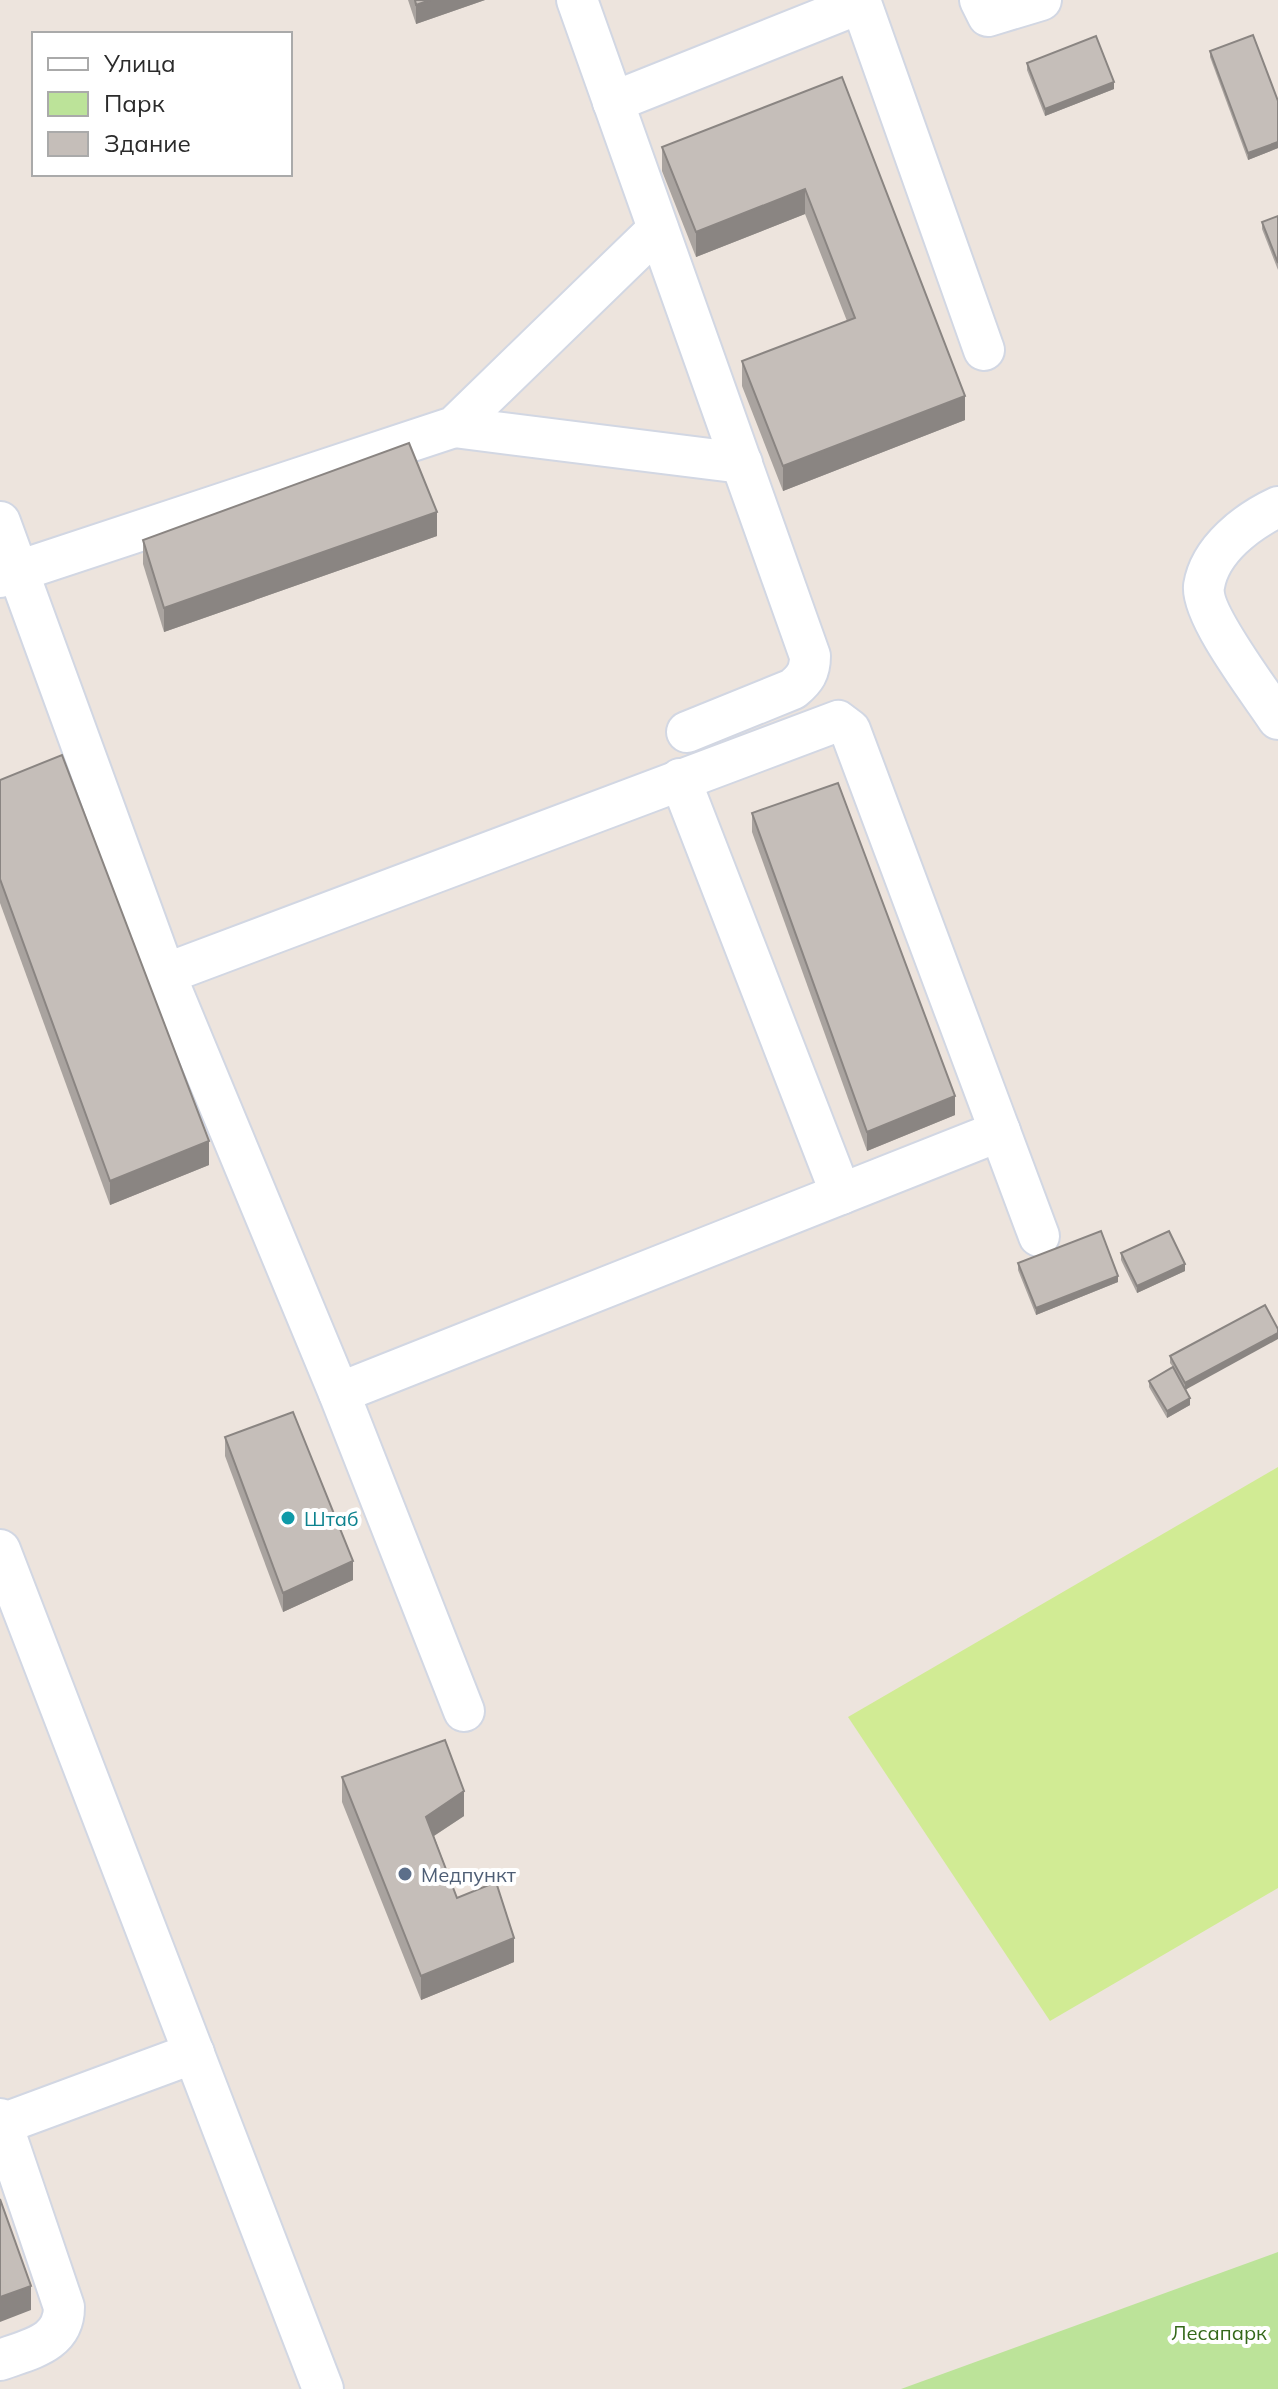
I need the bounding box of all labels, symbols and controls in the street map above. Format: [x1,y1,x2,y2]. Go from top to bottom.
legend [32,32,292,176]
text: Улица [103,48,176,78]
text: Парк [104,88,165,118]
text: Здание [104,128,191,158]
place label: Штаб [304,1506,359,1531]
marker: Штаб [279,1509,297,1527]
place label: Медпункт [421,1862,517,1887]
marker: Медпункт [396,1865,414,1883]
park label: Лесапарк [1171,2320,1267,2345]

